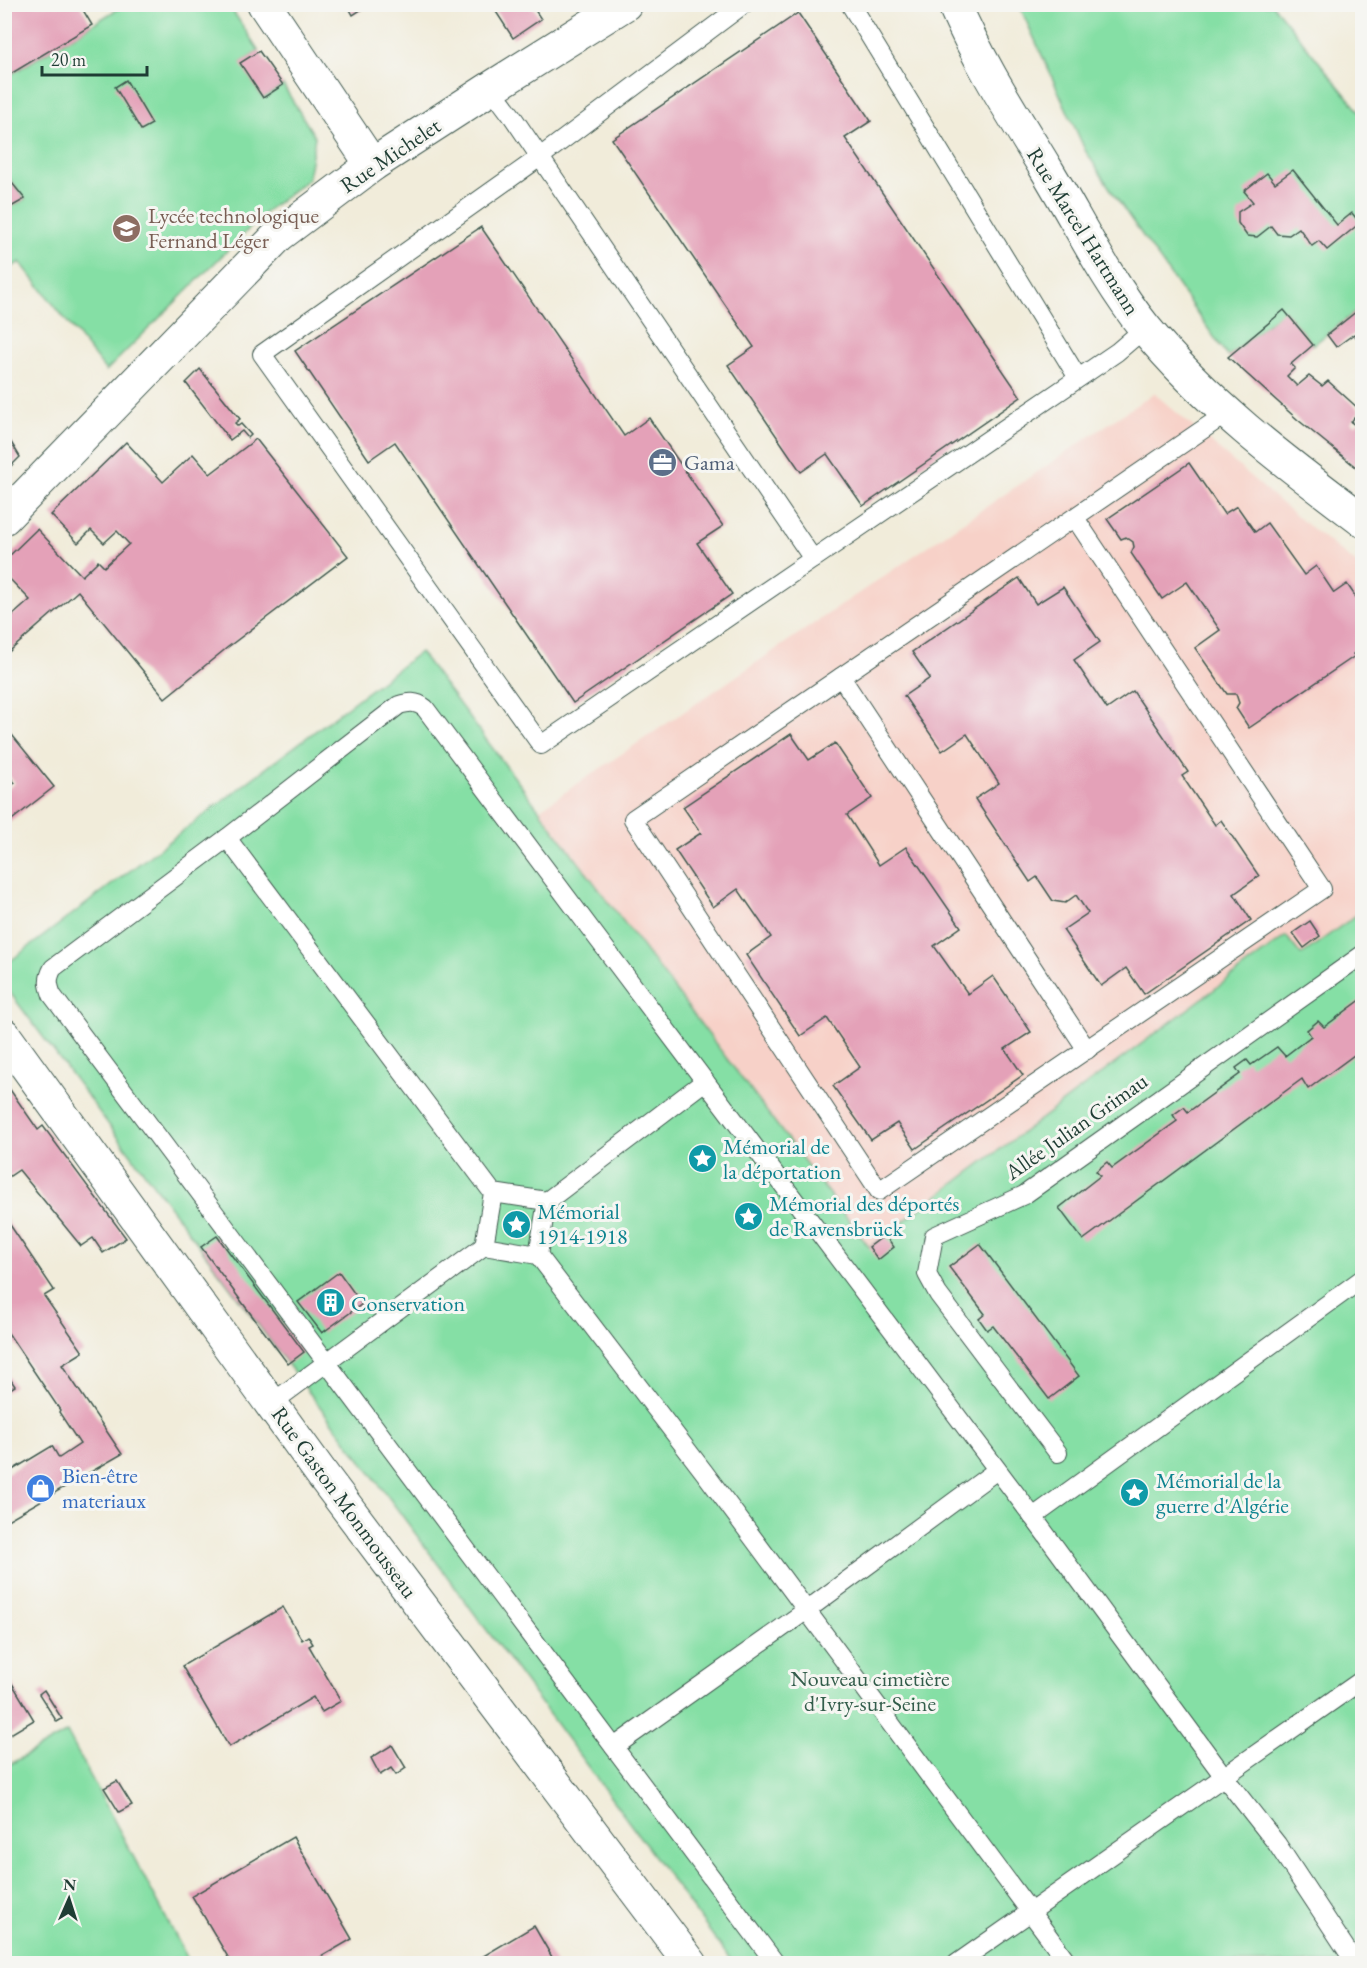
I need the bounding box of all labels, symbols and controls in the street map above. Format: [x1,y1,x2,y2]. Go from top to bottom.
scale bar [42,39,147,77]
text: 20 m [51,48,86,71]
street label: Rue Michelet [334,111,446,200]
street label: Rue Marcel Hartmann [1020,142,1147,321]
place label: Lycée technologique Fernand Léger [148,201,320,255]
school or university icon: Lycée technologique Fernand Léger [111,212,143,244]
office icon: Gama [647,446,679,478]
place label: Gama [684,448,735,477]
street label: Allée Julian Grimau [998,1066,1154,1187]
place label: Mémorial de la déportation [723,1132,842,1186]
place icon: Mémorial de la déportation [686,1143,718,1175]
place label: Mémorial des déportés de Ravensbrück [769,1189,959,1243]
place label: Mémorial 1914-1918 [537,1197,628,1251]
place icon: Mémorial des déportés de Ravensbrück [732,1200,764,1232]
place icon: Mémorial 1914-1918 [500,1208,532,1240]
building icon: Conservation [314,1287,346,1319]
place label: Conservation [351,1289,465,1318]
street label: Rue Gaston Monmousseau [265,1400,424,1604]
place label: Bien-être materiaux [62,1461,146,1515]
place label: Mémorial de la guerre d'Algérie [1156,1466,1289,1520]
shop icon: Bien-être materiaux [25,1472,57,1504]
place icon: Mémorial de la guerre d'Algérie [1119,1477,1151,1509]
park label: Nouveau cimetière d'Ivry-sur-Seine [790,1664,950,1718]
north arrow [39,1869,99,1929]
text: N [63,1874,77,1895]

